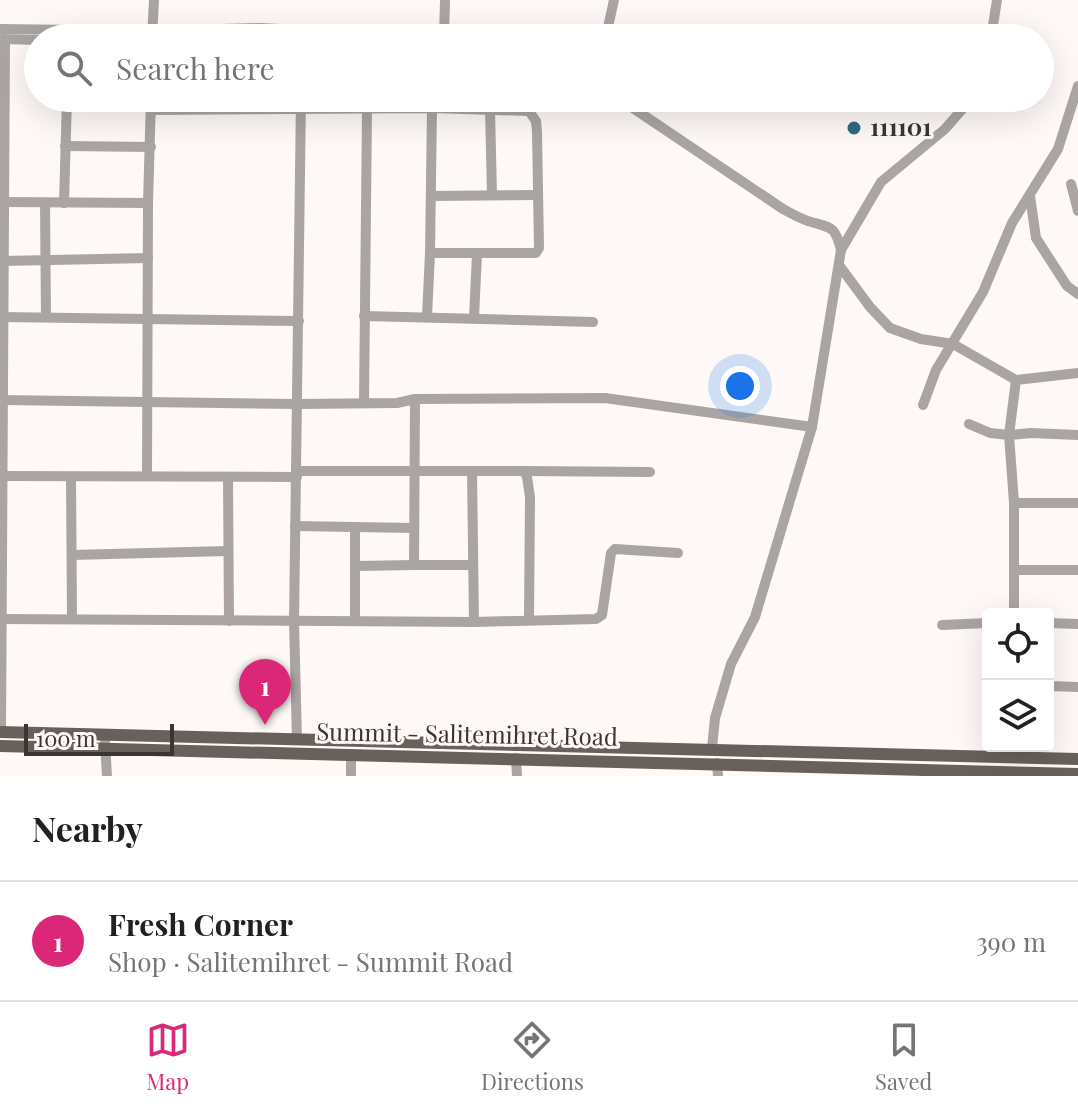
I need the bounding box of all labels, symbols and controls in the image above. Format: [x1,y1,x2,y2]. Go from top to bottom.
search box [24,24,1054,112]
icon: search [52,46,96,90]
text: Search here [116,48,275,88]
place label: 111101 [870,110,931,142]
marker: 111101 [845,119,863,137]
your location [720,366,760,406]
map controls [982,608,1054,752]
button: locate [982,608,1054,680]
pin: 1 [239,659,291,725]
button: layers [982,680,1054,752]
street label: Summit - Salitemihret Road [316,714,618,752]
scale bar [24,720,174,756]
text: 100 m [36,723,96,753]
text: Nearby [32,805,143,851]
text: Fresh Corner [108,904,293,944]
text: 1 [53,924,63,959]
text: 390 m [976,924,1046,959]
text: Shop · Salitemihret - Summit Road [108,944,513,979]
tab: Map [146,1018,190,1096]
tab: Directions [481,1018,584,1096]
tab: Saved [875,1018,932,1096]

